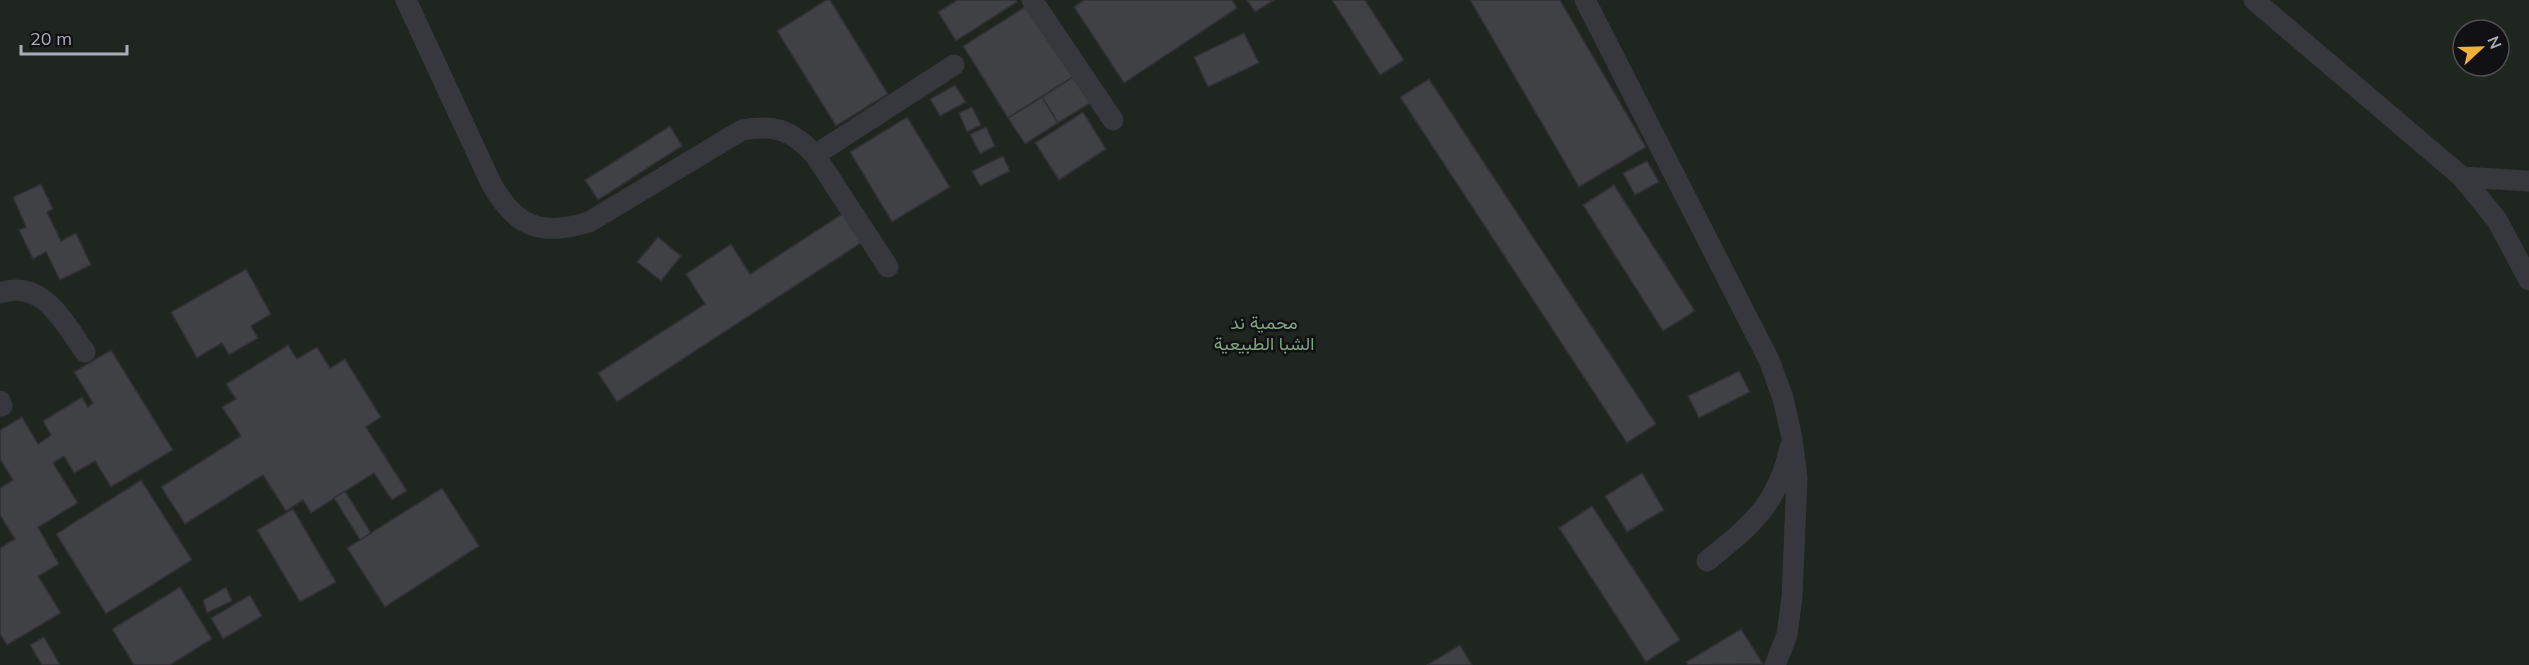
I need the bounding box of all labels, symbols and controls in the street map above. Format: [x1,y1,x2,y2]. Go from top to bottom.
scale bar [21,18,128,56]
north arrow [2451,18,2511,78]
text: 20 m [30,27,72,50]
text: N [2483,33,2506,52]
park label: محمية ند الشبا الطبيعية [1214,311,1314,355]

